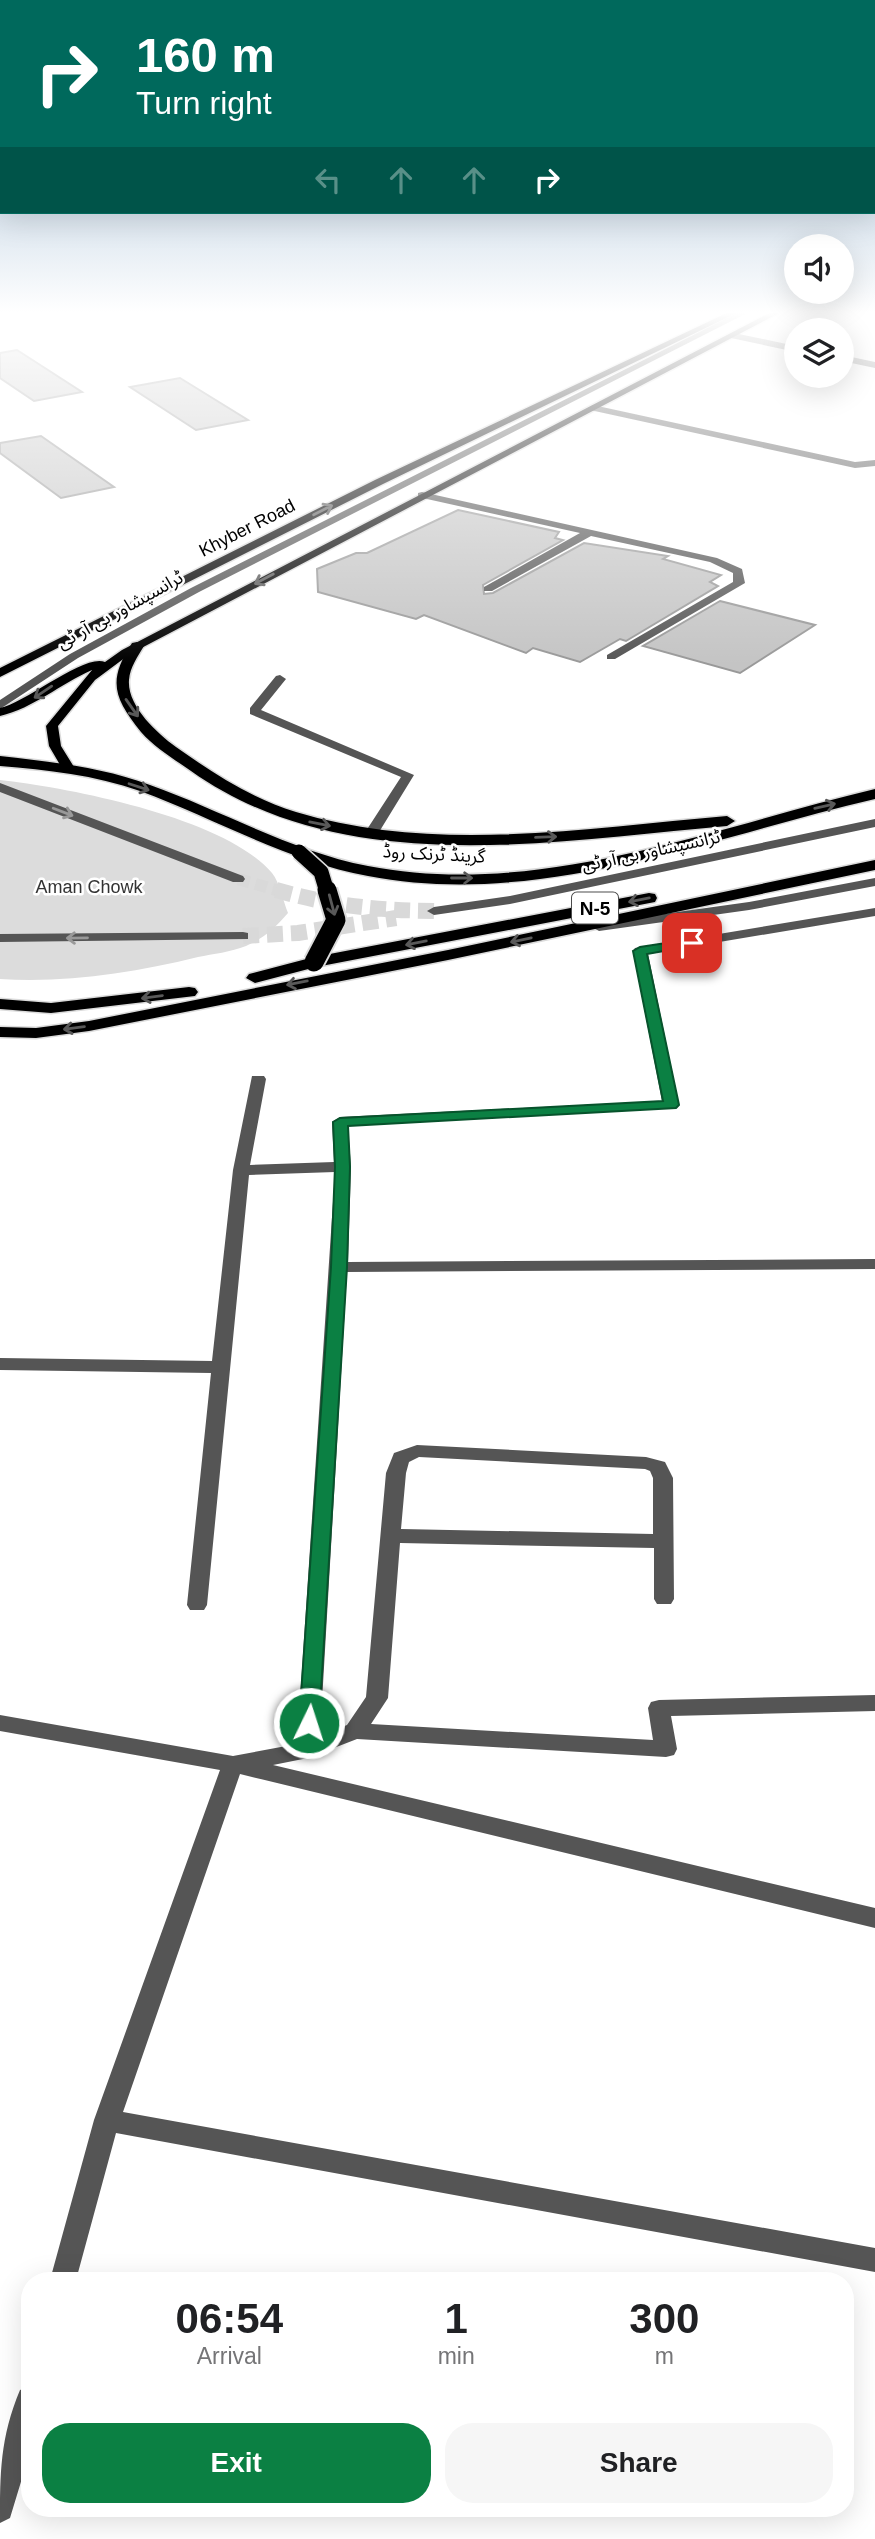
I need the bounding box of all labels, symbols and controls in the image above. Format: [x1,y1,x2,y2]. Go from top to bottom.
icon: right [21,28,112,119]
text: 160 m [136,28,275,82]
text: Turn right [136,85,272,121]
icon: left [309,161,347,199]
icon: ahead [382,161,420,199]
icon: ahead [455,161,493,199]
icon: right [528,161,566,199]
map controls [784,234,854,388]
button: sound [784,234,854,304]
button: layers [784,318,854,388]
street label: Khyber Road [196,495,298,561]
one-way arrow [312,502,333,516]
street label: ٹرانسپشاور بی آر ٹی [54,567,188,654]
one-way arrow [254,572,275,586]
one-way arrow [34,685,53,699]
one-way arrow [125,698,139,717]
one-way arrow [127,782,149,794]
one-way arrow [813,799,835,812]
one-way arrow [52,806,74,819]
one-way arrow [308,818,331,832]
street label: ٹرانسپشاور بی آر ٹی [580,826,723,877]
one-way arrow [535,831,558,844]
street label: گرینڈ ٹرنک روڈ [382,841,486,868]
one-way arrow [451,871,474,885]
park label: Aman Chowk [35,877,144,897]
one-way arrow [326,893,339,915]
road number: N-5 [572,893,618,924]
one-way arrow [628,893,651,907]
pin [662,913,722,973]
icon: arrive [673,924,711,962]
one-way arrow [66,931,89,944]
one-way arrow [510,934,532,947]
one-way arrow [405,937,428,950]
one-way arrow [286,977,309,990]
one-way arrow [141,991,164,1004]
one-way arrow [63,1021,86,1034]
position arrow [272,1686,346,1760]
text: 06:54 [176,2295,283,2342]
text: 1 [444,2295,468,2342]
text: 300 [629,2295,699,2342]
text: Arrival [197,2343,262,2369]
text: min [438,2343,475,2369]
text: m [655,2343,674,2369]
button: Exit [42,2423,431,2503]
button: Share [445,2423,833,2503]

